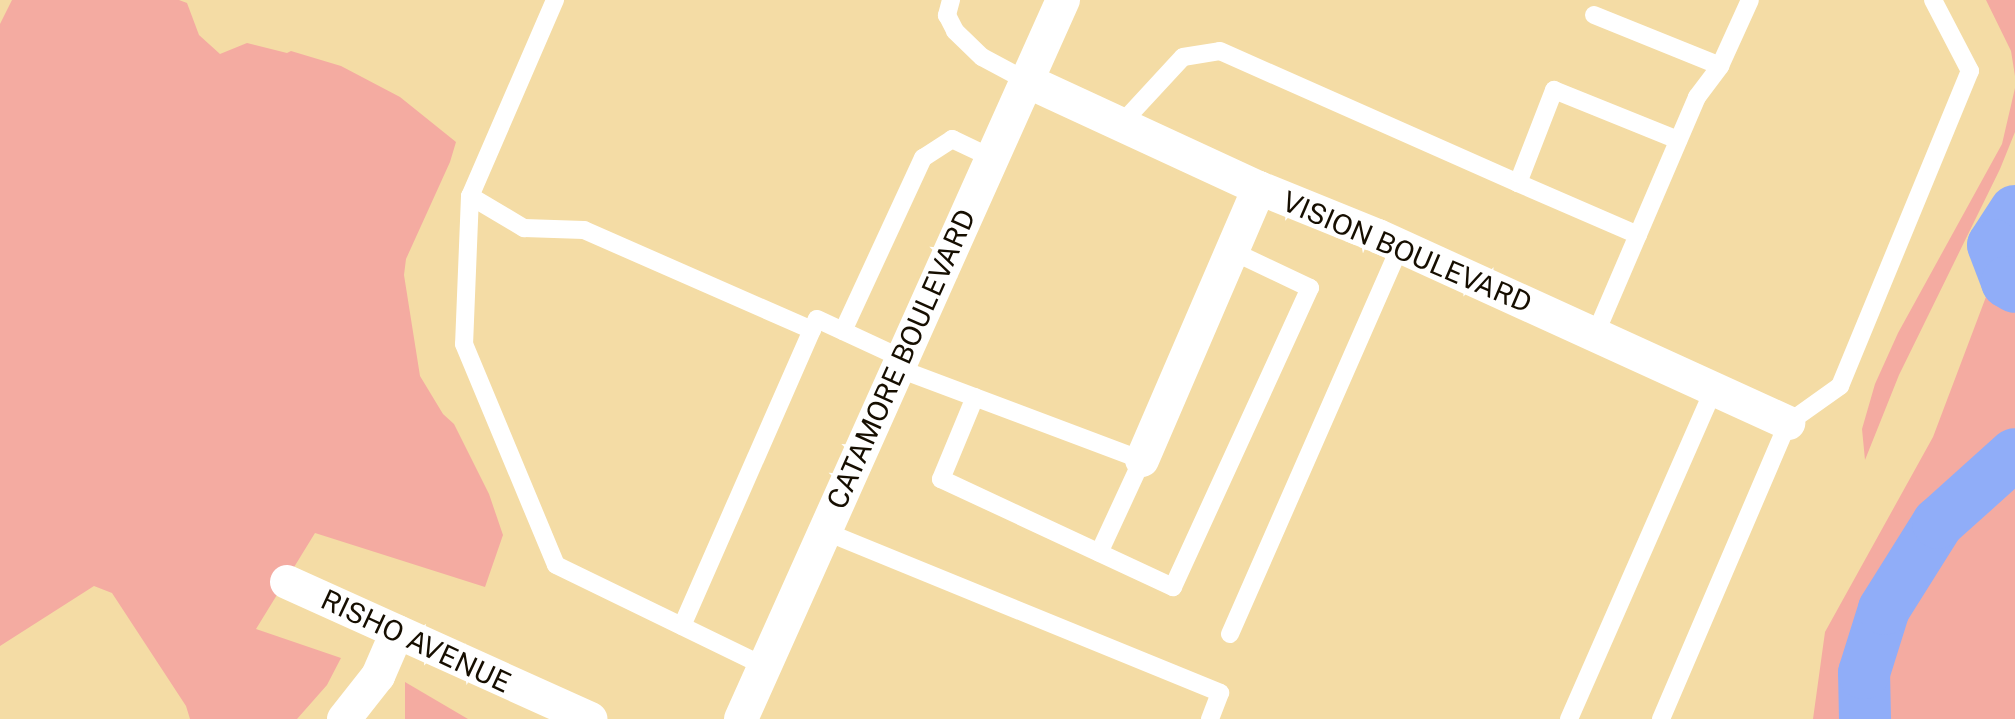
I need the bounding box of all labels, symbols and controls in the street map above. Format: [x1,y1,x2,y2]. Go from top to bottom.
street label: VISION BOULEVARD [1277,184,1537,320]
street label: CATAMORE BOULEVARD [820,204,982,514]
street label: RISHO AVENUE [316,582,516,700]

